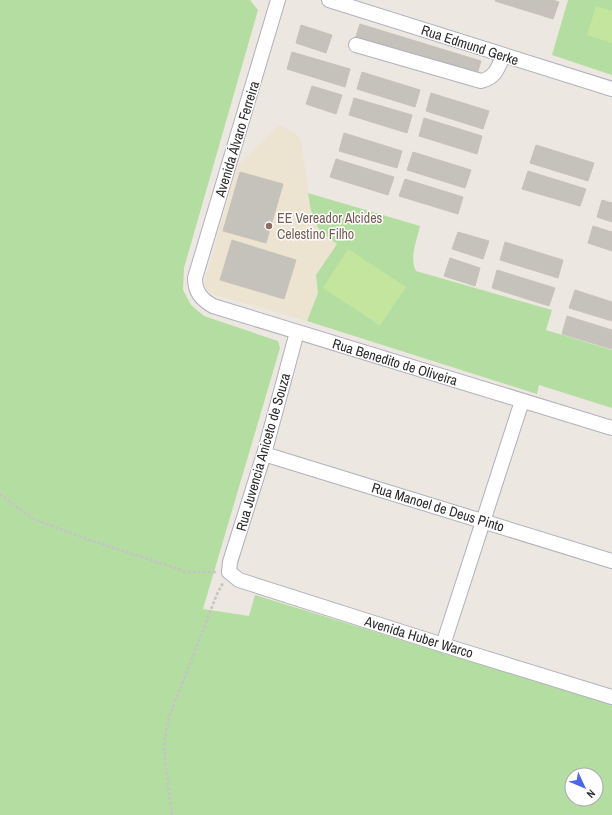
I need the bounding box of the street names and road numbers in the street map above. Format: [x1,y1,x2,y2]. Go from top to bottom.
street label: Rua Edmund Gerke [419,21,521,69]
street label: Avenida Álvaro Ferreira [210,78,263,200]
street label: Rua Benedito de Oliveira [330,334,460,390]
street label: Rua Juvencia Aniceto de Souza [232,370,294,533]
street label: Rua Manoel de Deus Pinto [369,478,507,536]
street label: Avenida Huber Warco [362,612,475,662]

